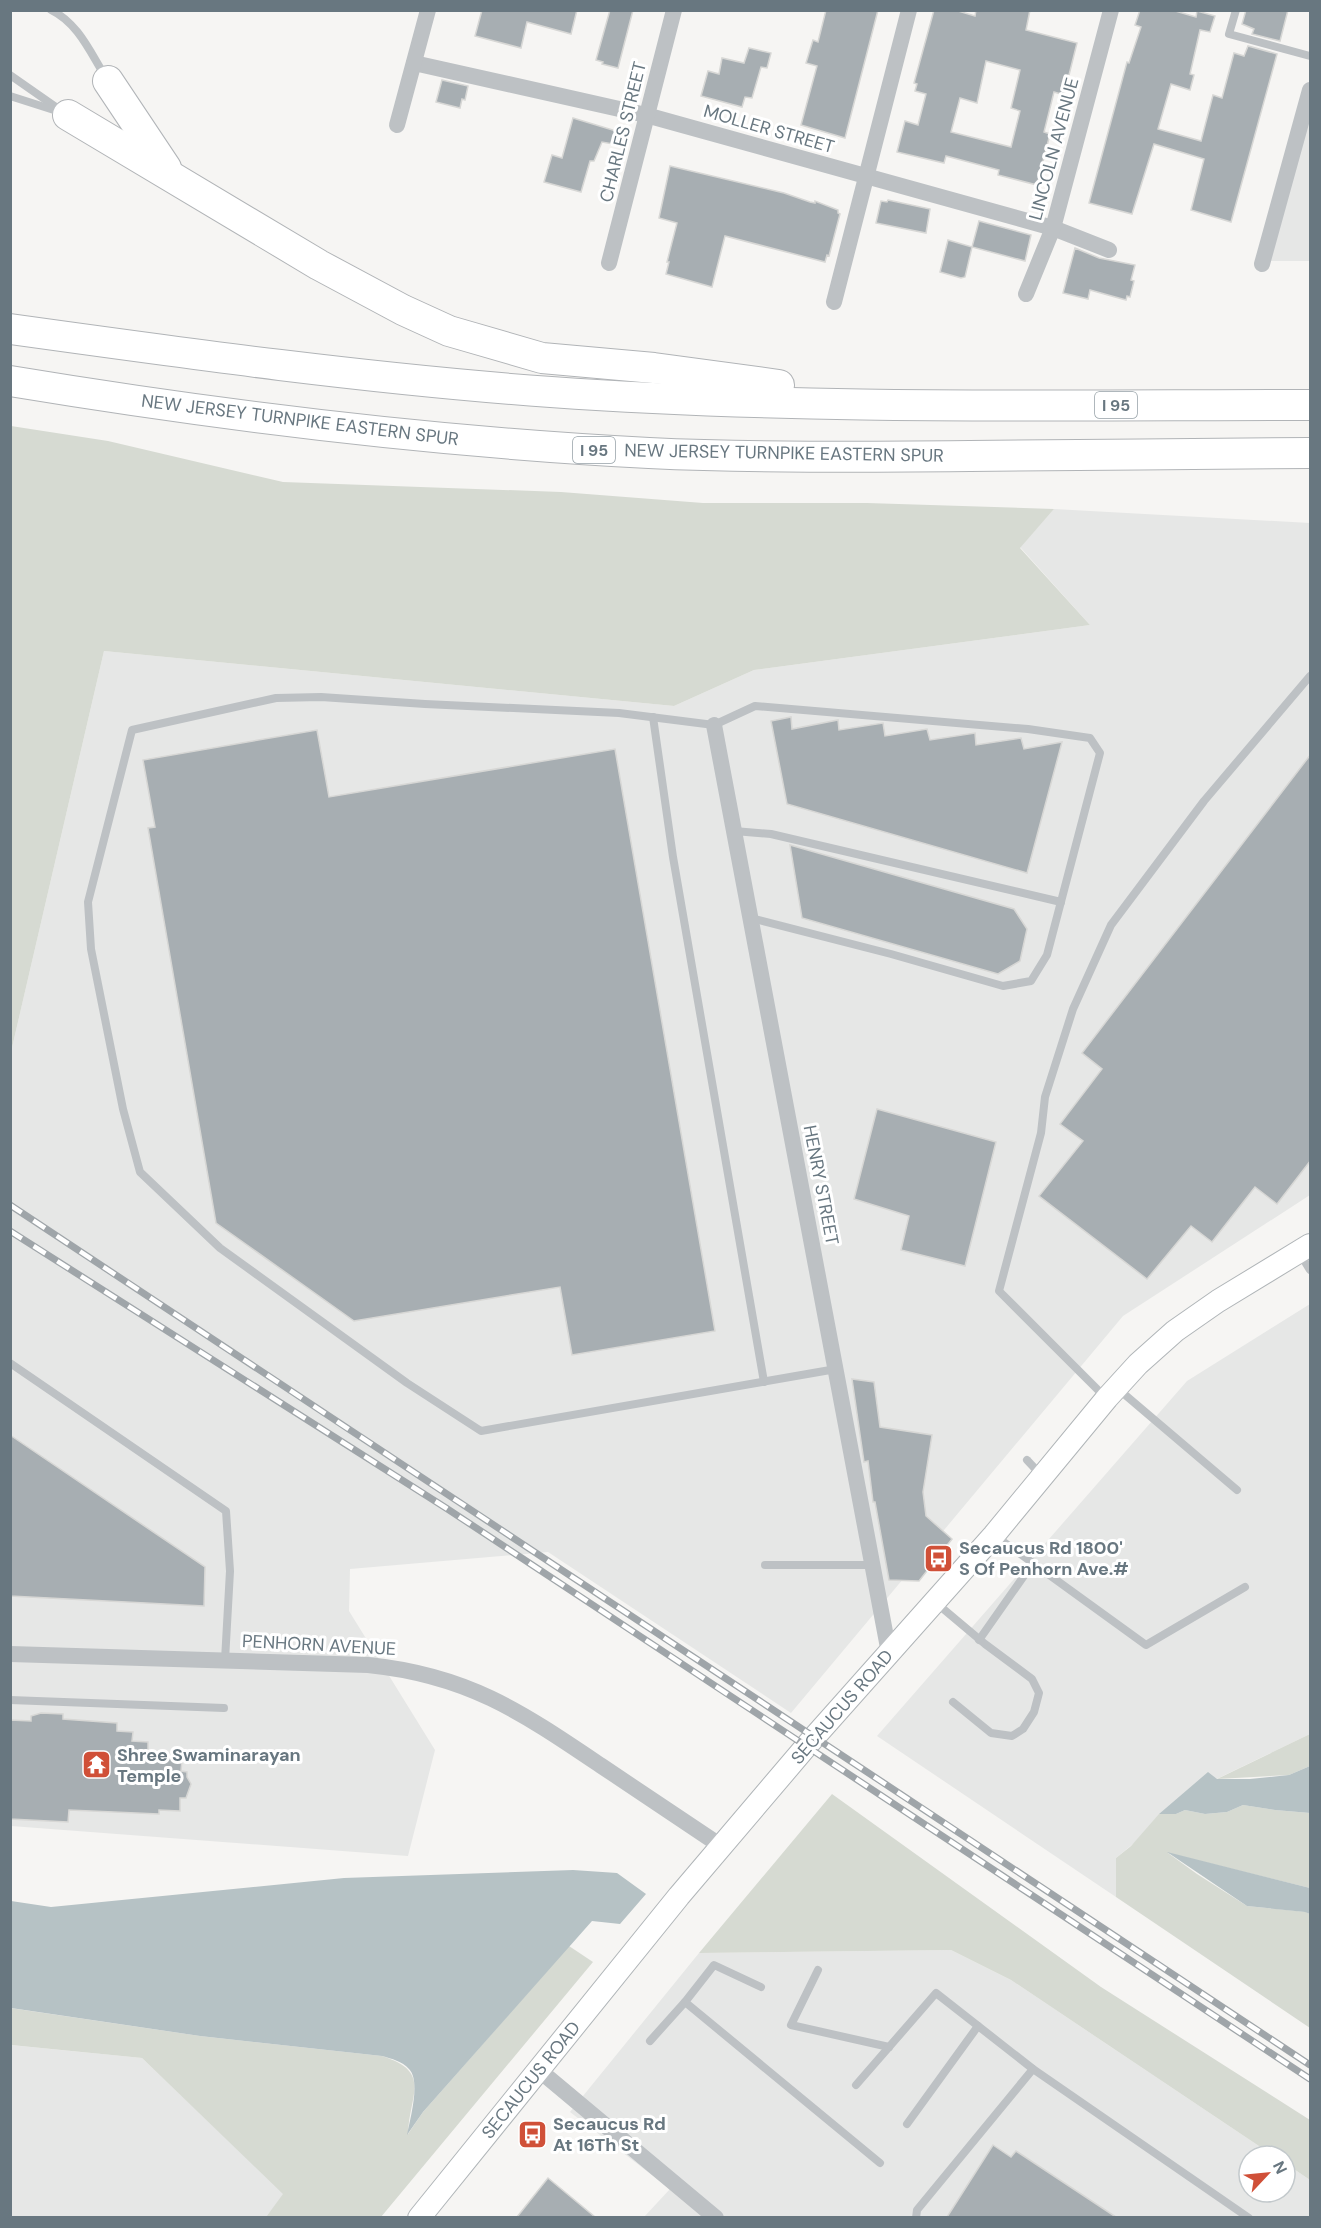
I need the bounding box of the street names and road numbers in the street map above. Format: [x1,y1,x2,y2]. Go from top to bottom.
street label: CHARLES STREET [594,59,652,205]
street label: LINCOLN AVENUE [1023,75,1085,223]
street label: MOLLER STREET [701,99,837,159]
street label: NEW JERSEY TURNPIKE EASTERN SPUR [140,389,460,451]
road number: I 95 [1095,392,1137,418]
road number: I 95 [573,437,615,463]
street label: NEW JERSEY TURNPIKE EASTERN SPUR [624,438,944,468]
street label: HENRY STREET [798,1123,844,1247]
street label: PENHORN AVENUE [241,1629,397,1661]
street label: SECAUCUS ROAD [786,1645,898,1769]
street label: SECAUCUS ROAD [476,2016,586,2144]

